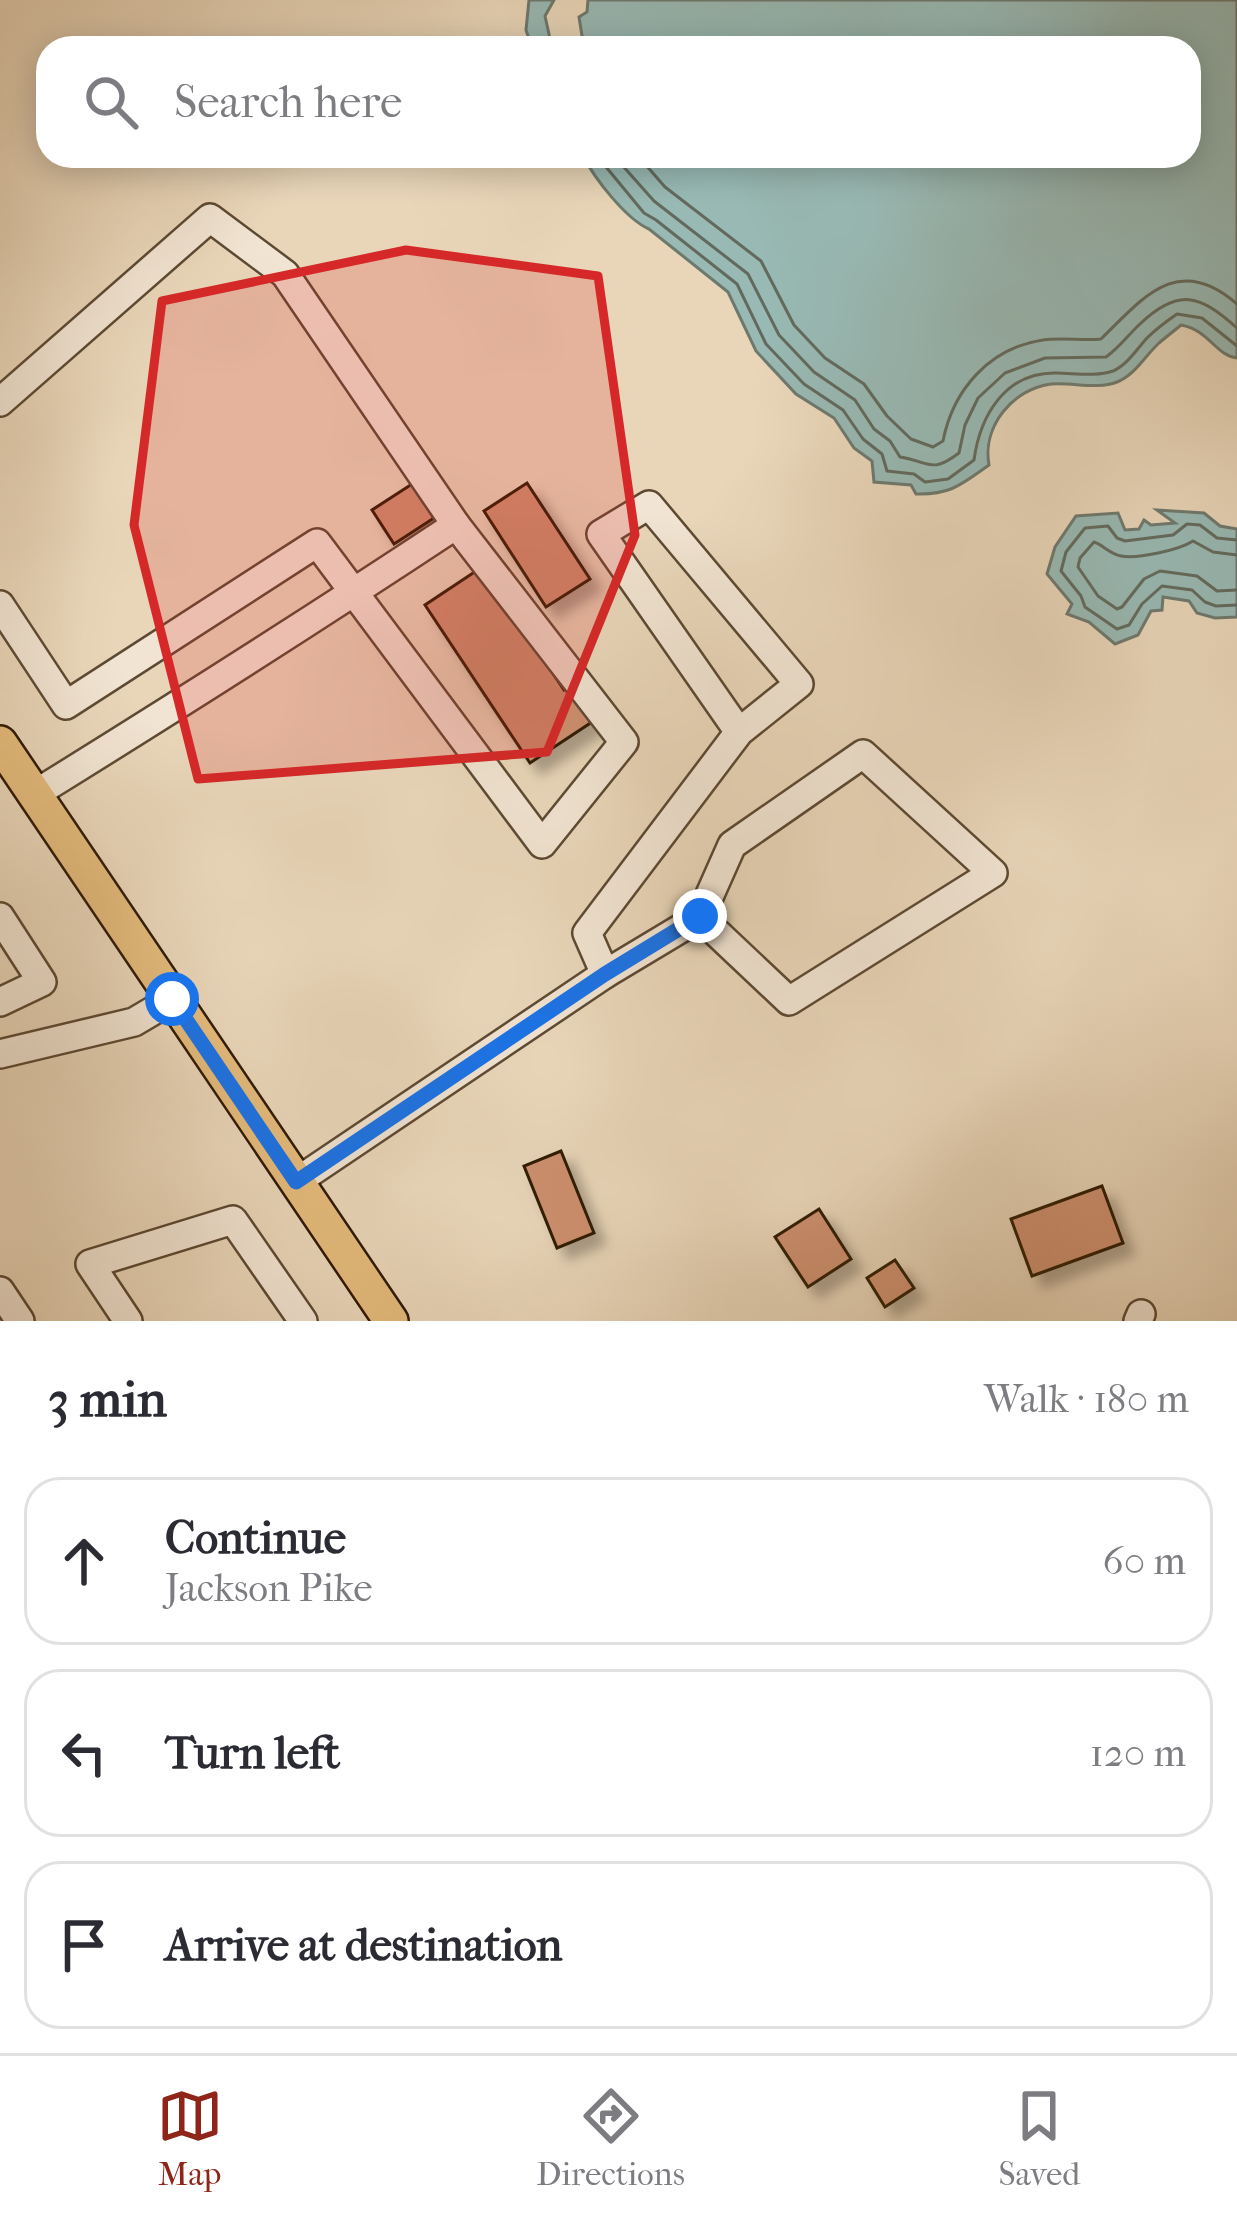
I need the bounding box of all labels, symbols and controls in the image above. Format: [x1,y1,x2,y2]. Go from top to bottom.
search box [36,36,1201,168]
icon: search [78,69,144,135]
text: Search here [174,76,402,129]
route end [673,889,727,943]
route start [145,972,199,1026]
text: 3 min [48,1369,167,1429]
text: Walk · 180 m [984,1376,1189,1422]
text: Continue [165,1512,346,1565]
icon: ahead [51,1528,117,1594]
text: 60 m [1103,1538,1186,1584]
text: Jackson Pike [165,1565,373,1611]
icon: left [51,1720,117,1786]
text: Turn left [165,1727,340,1780]
text: 120 m [1090,1730,1186,1776]
icon: arrive [51,1912,117,1978]
text: Arrive at destination [165,1919,562,1972]
tab: Map [157,2083,223,2194]
tab: Directions [536,2083,685,2194]
tab: Saved [998,2083,1080,2194]

